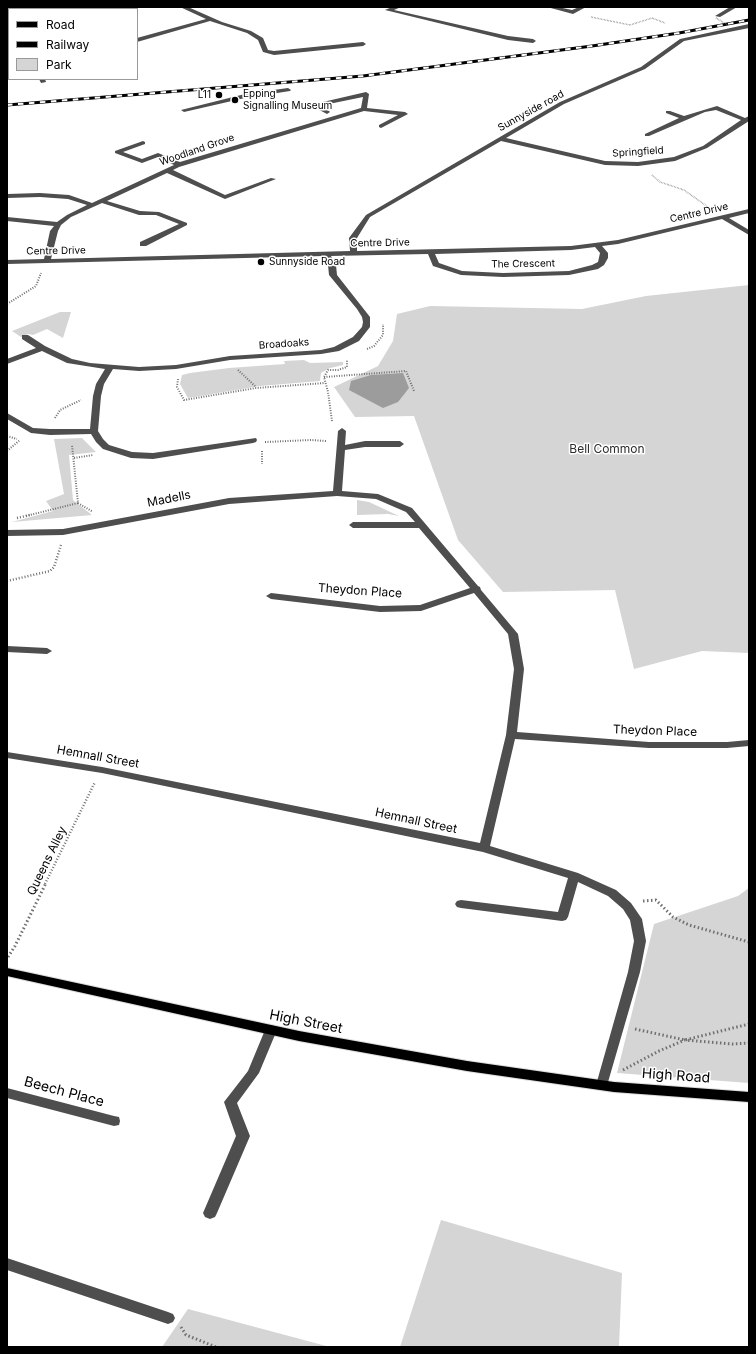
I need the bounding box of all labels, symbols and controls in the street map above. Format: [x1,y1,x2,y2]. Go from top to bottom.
legend [8,8,138,80]
text: Road [46,17,75,32]
text: Railway [46,37,89,52]
text: Park [46,57,72,72]
place label: Epping Signalling Museum [243,88,332,112]
street label: Sunnyside road [496,88,566,134]
place label: L11 [198,89,211,101]
marker: L11 [214,90,224,100]
marker: Epping Signalling Museum [230,95,240,105]
street label: Woodland Grove [158,132,236,168]
street label: Springfield [612,144,664,160]
street label: Centre Drive [669,200,729,226]
street label: Centre Drive [350,236,410,250]
street label: Centre Drive [26,244,86,258]
place label: Sunnyside Road [269,256,345,268]
marker: Sunnyside Road [256,257,266,267]
street label: The Crescent [491,257,555,271]
street label: Broadoaks [258,336,310,352]
park label: Bell Common [569,442,645,456]
street label: Madells [146,488,192,510]
street label: Theydon Place [317,581,403,601]
street label: Theydon Place [613,722,697,740]
street label: Hemnall Street [56,743,140,771]
street label: Hemnall Street [374,805,458,837]
street label: Queens Alley [24,824,70,898]
street label: High Street [268,1007,344,1037]
street label: High Road [641,1065,711,1087]
street label: Beech Place [22,1073,106,1111]

